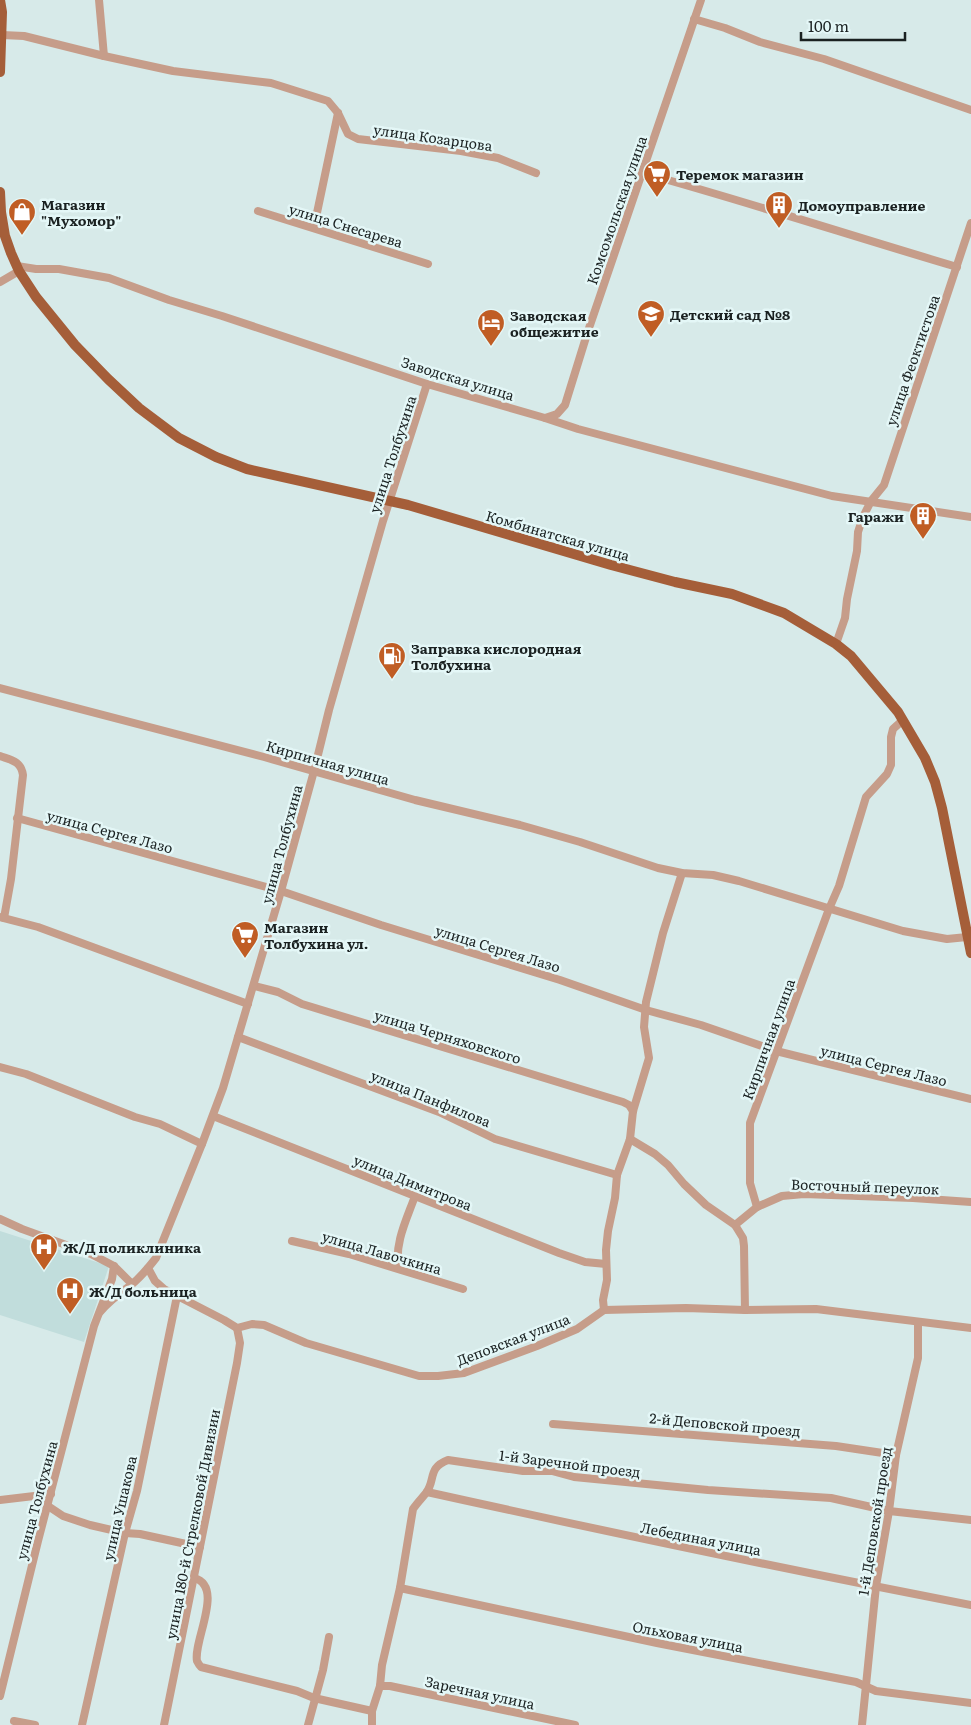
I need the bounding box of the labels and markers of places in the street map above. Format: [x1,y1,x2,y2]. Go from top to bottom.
supermarket icon: Теремок магазин [642,159,672,198]
place label: Теремок магазин [676,164,804,184]
building icon: Домоуправление [764,190,794,229]
place label: Магазин "Мухомор" [41,194,121,230]
place label: Домоуправление [798,195,925,215]
shop icon: Магазин "Мухомор" [7,197,37,236]
school or university icon: Детский сад №8 [636,299,666,338]
place label: Детский сад №8 [670,304,790,324]
place label: Заводская общежитие [510,305,599,341]
hotel icon: Заводская общежитие [476,308,506,347]
building icon: Гаражи [908,501,938,540]
place label: Гаражи [848,506,904,526]
place label: Заправка кислородная Толбухина [411,638,582,674]
fuel station icon: Заправка кислородная Толбухина [377,641,407,680]
place label: Магазин Толбухина ул. [264,917,368,953]
supermarket icon: Магазин Толбухина ул. [230,920,260,959]
hospital icon: Ж/Д поликлиника [29,1232,59,1271]
place label: Ж/Д поликлиника [63,1237,202,1257]
hospital icon: Ж/Д больница [55,1276,85,1315]
place label: Ж/Д больница [89,1281,198,1301]

